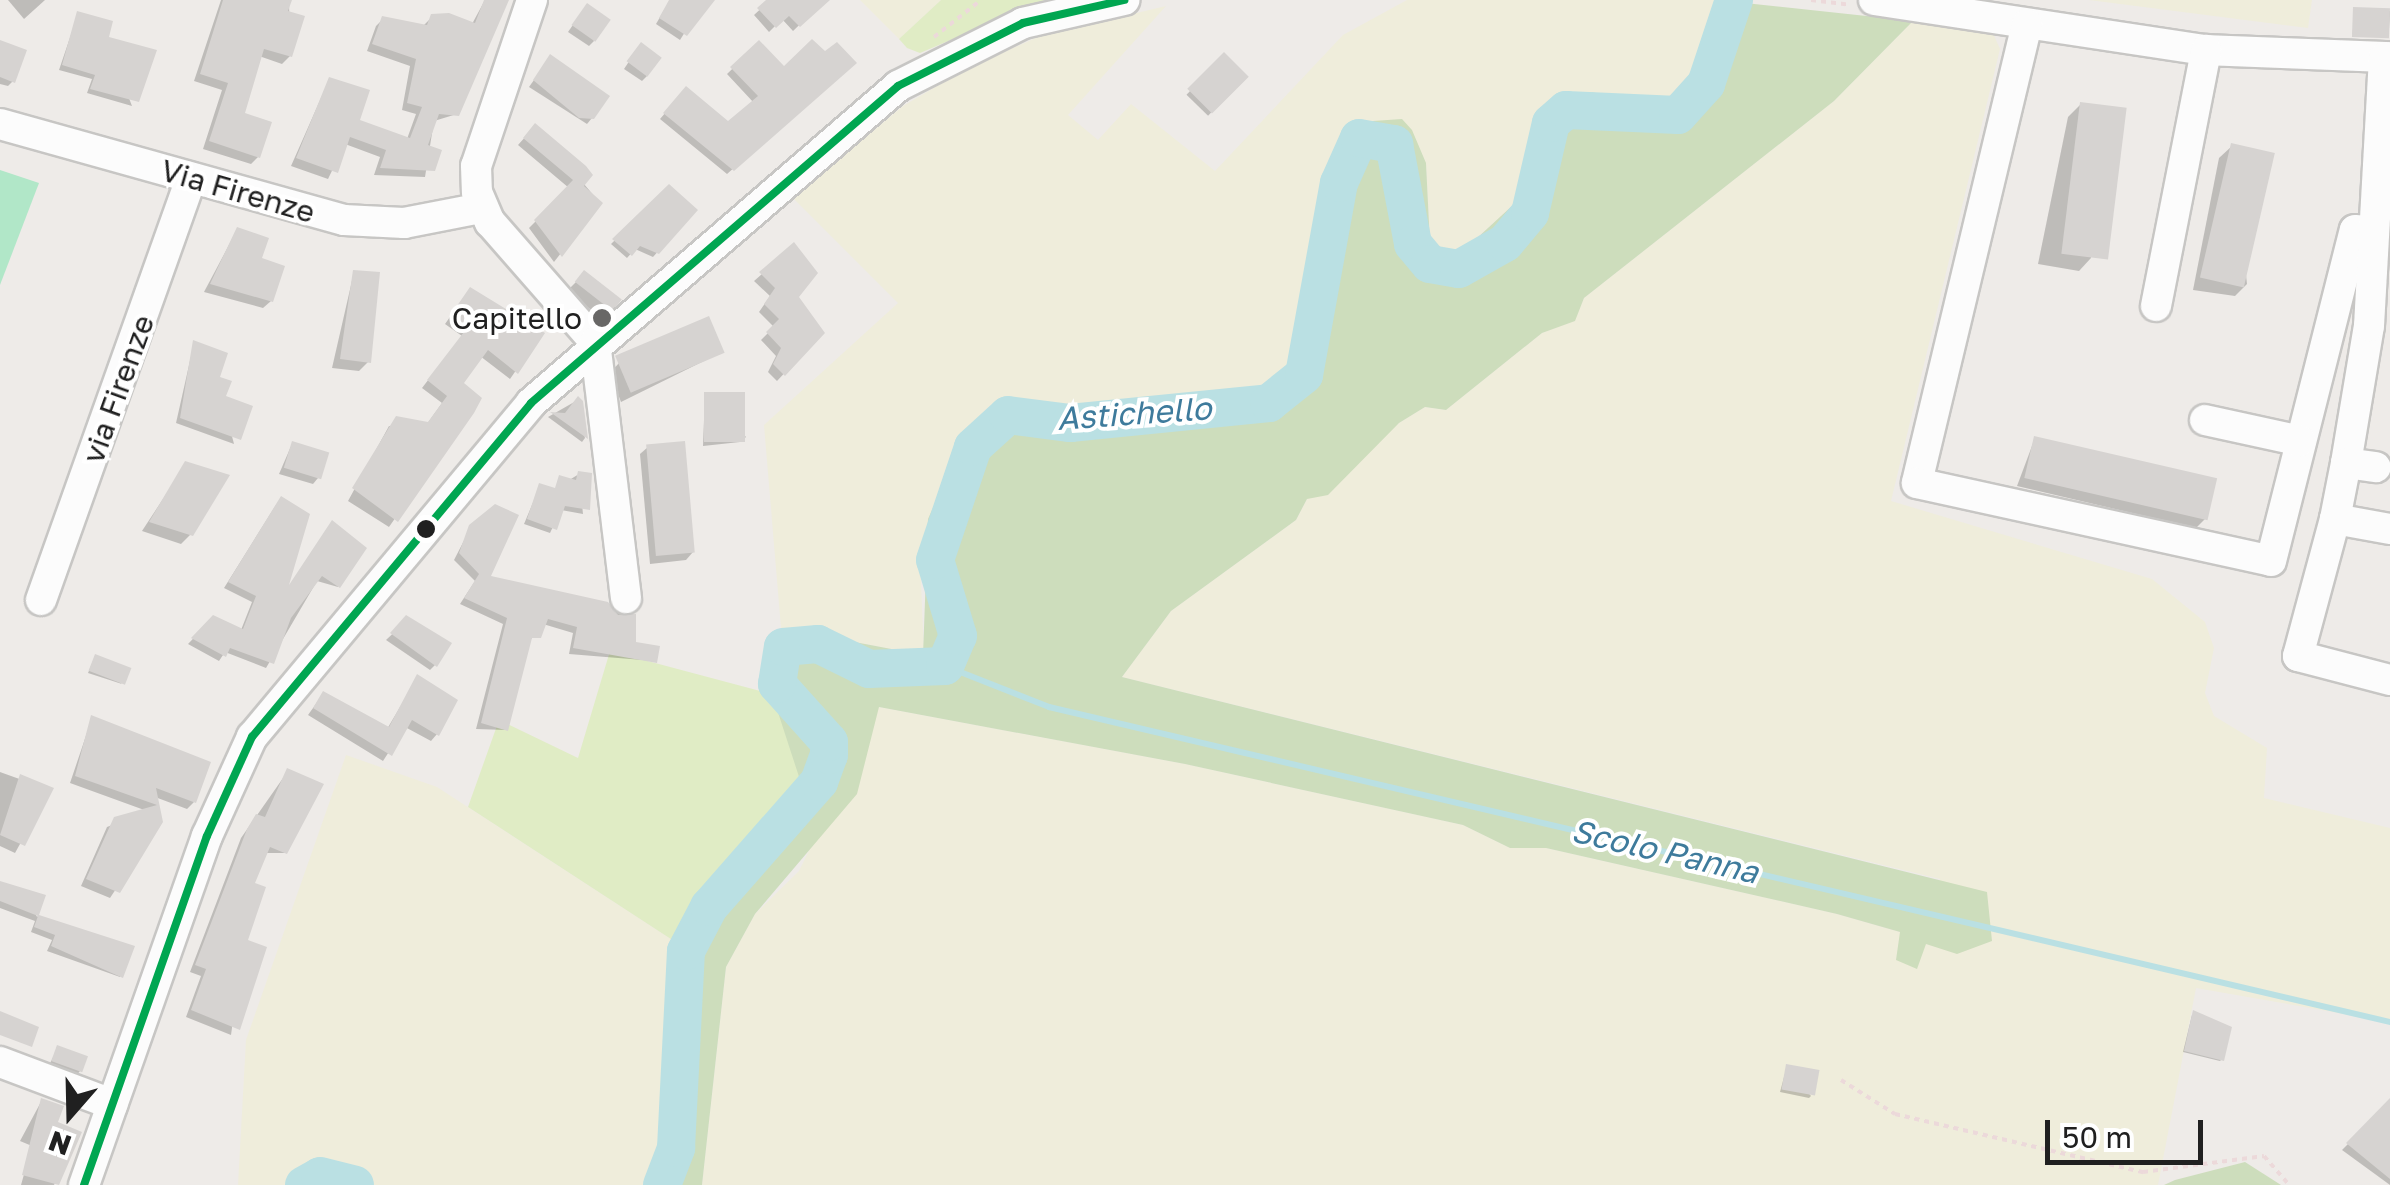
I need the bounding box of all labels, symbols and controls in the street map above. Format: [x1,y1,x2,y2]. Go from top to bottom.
street label: Via Firenze [157,152,319,230]
place label: Capitello [452,300,582,336]
marker: Capitello [591,307,613,329]
street label: via Firenze [75,310,161,468]
water label: Astichello [1056,388,1212,438]
unlabelled marker [416,519,436,539]
water label: Scolo Panna [1568,811,1762,891]
north arrow [20,1065,120,1165]
scale bar [2050,1100,2208,1162]
text: 50 m [2062,1119,2132,1155]
text: N [44,1125,75,1163]

